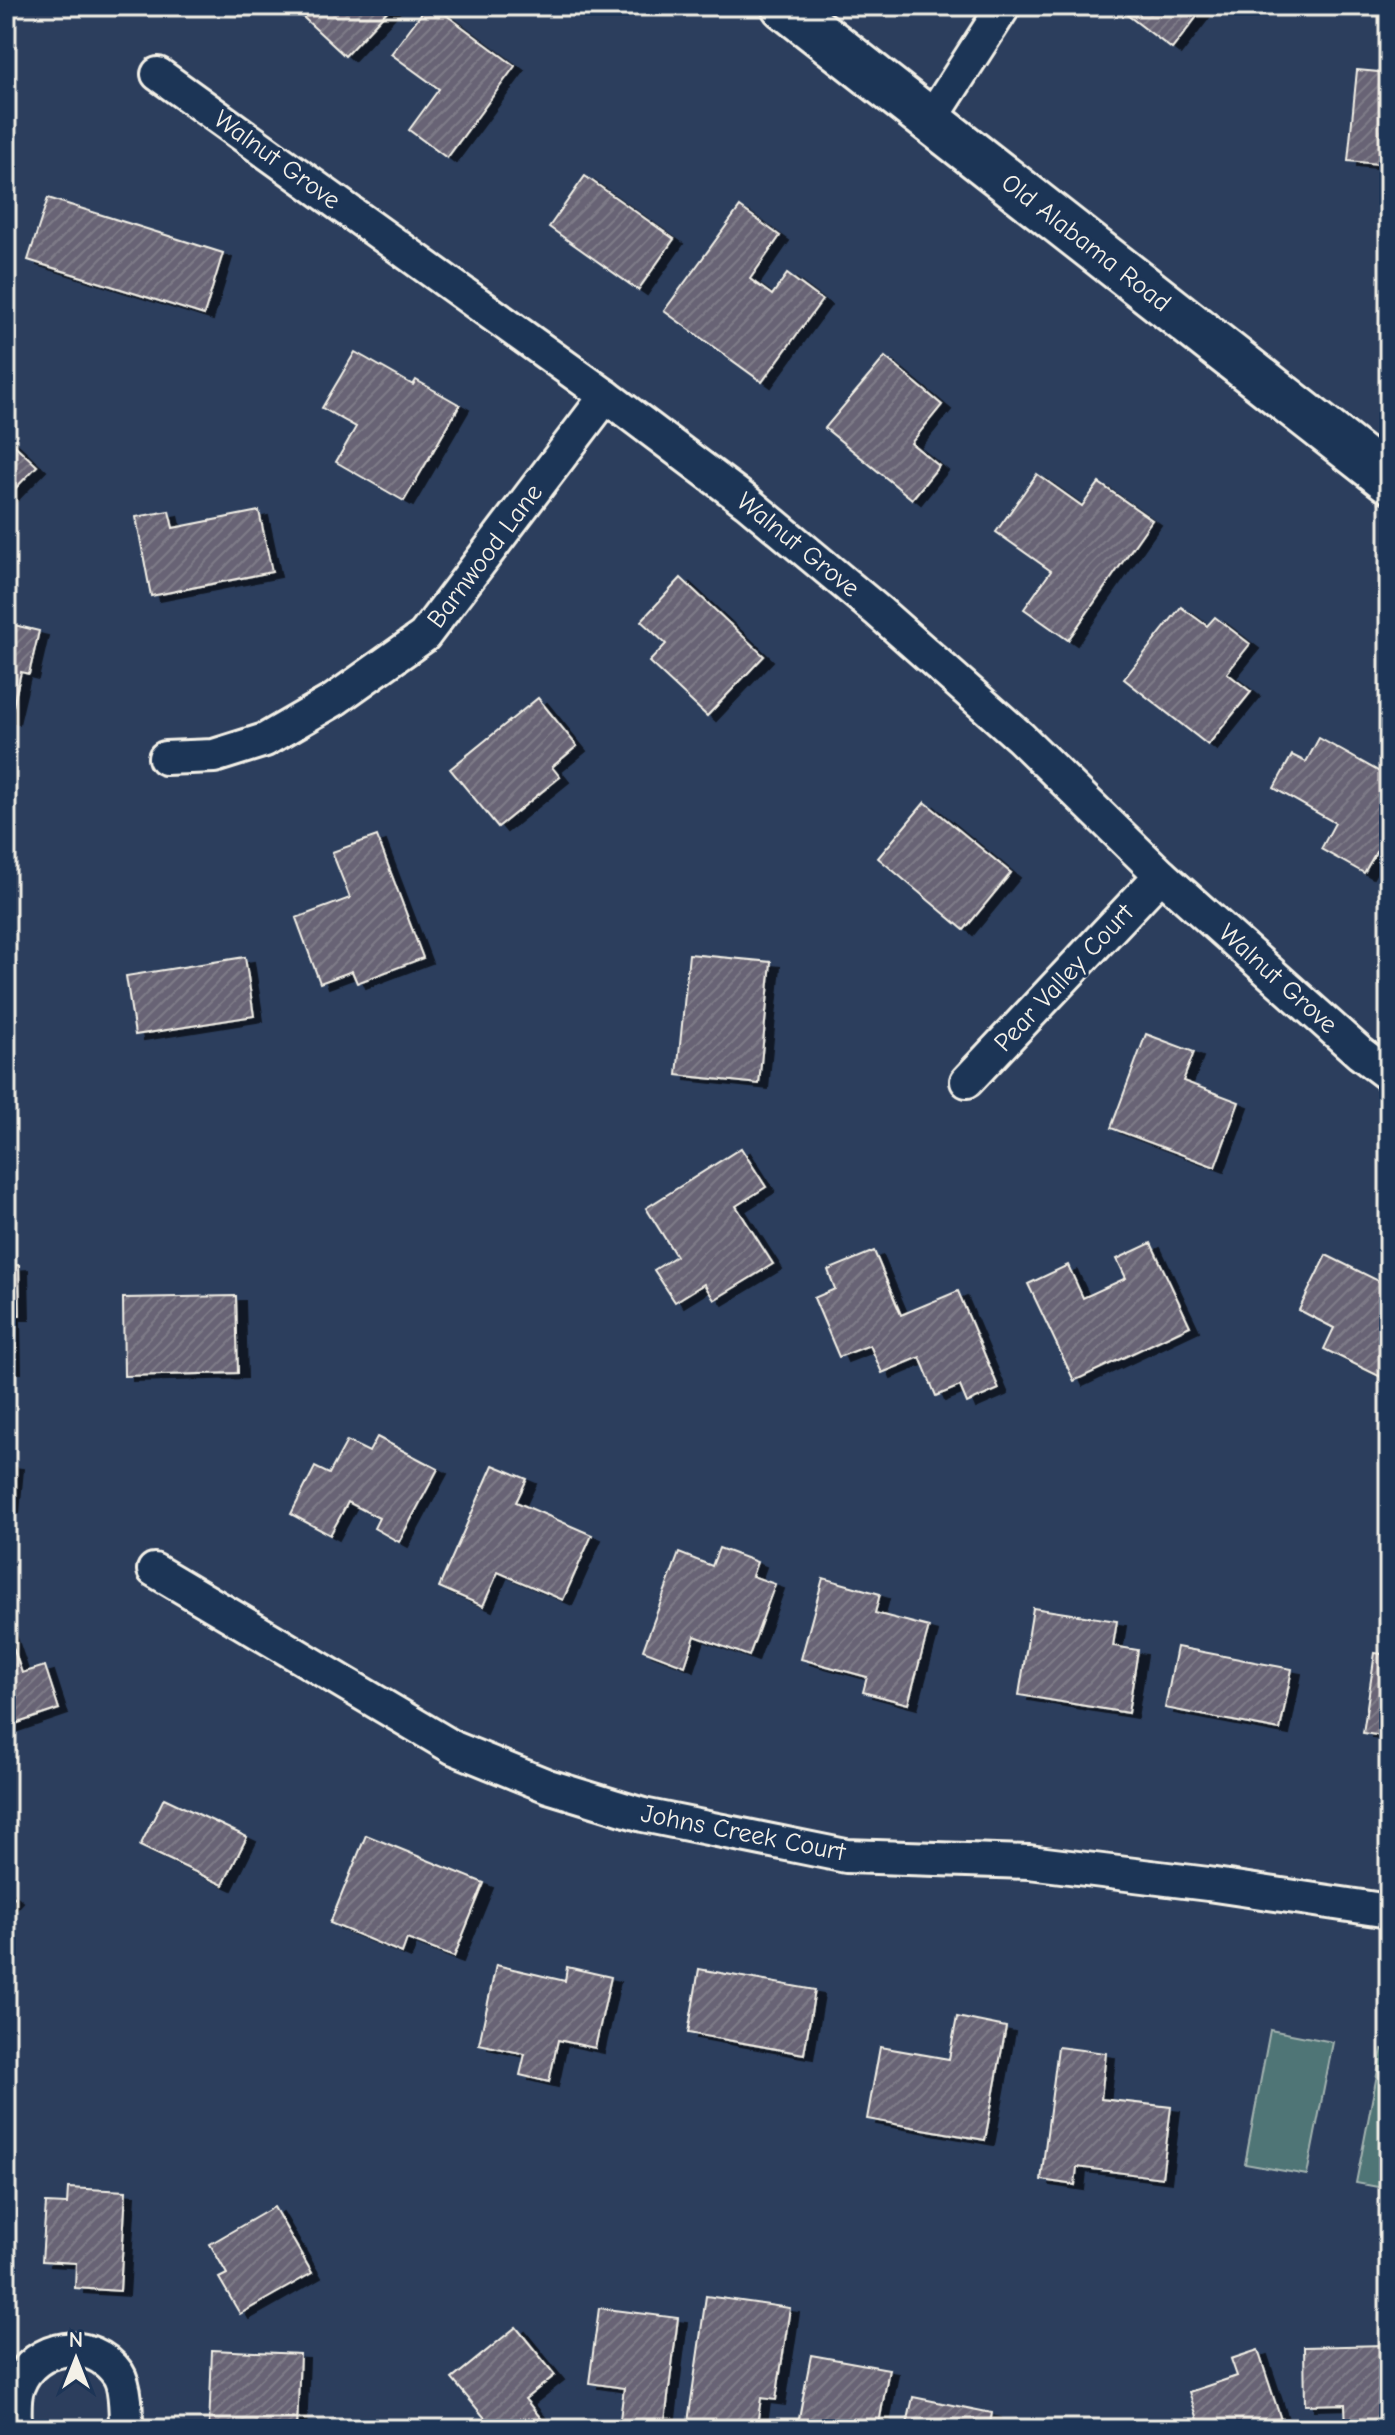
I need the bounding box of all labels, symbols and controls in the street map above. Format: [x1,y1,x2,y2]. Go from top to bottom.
street label: Walnut Grove [208,104,346,216]
street label: Old Alabama Road [996,168,1176,318]
street label: Barnwood Lane [421,478,549,634]
street label: Walnut Grove [731,486,865,604]
street label: Pear Valley Court [988,897,1141,1058]
street label: Walnut Grove [1213,918,1343,1040]
street label: Johns Creek Court [638,1798,849,1868]
north arrow [36,2319,116,2399]
text: N [69,2327,83,2353]

